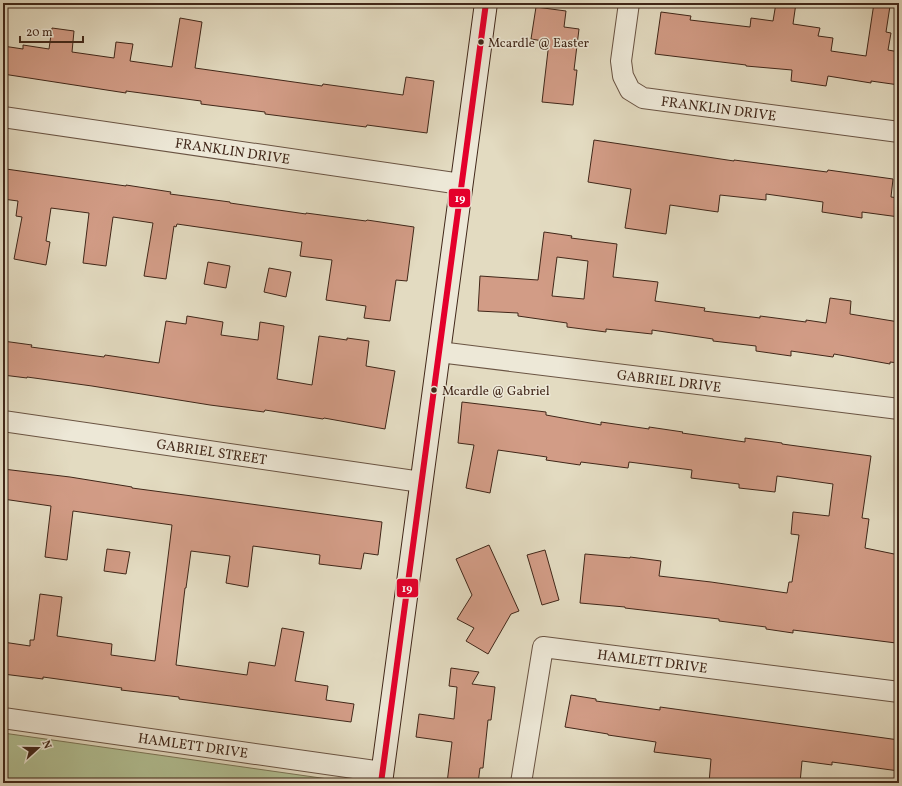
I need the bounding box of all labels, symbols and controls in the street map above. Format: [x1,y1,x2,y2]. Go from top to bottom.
scale bar [20,18,83,44]
text: 20 m [26,25,53,41]
place label: Mcardle @ Easter [488,35,590,53]
marker: Mcardle @ Easter [476,37,486,47]
street label: FRANKLIN DRIVE [660,92,777,127]
street label: FRANKLIN DRIVE [174,134,291,170]
line badge: 19 [448,188,471,208]
text: 19 [455,192,465,207]
street label: GABRIEL DRIVE [616,366,722,398]
place label: Mcardle @ Gabriel [442,383,550,401]
marker: Mcardle @ Gabriel [429,385,439,395]
street label: GABRIEL STREET [155,436,268,470]
line badge: 19 [396,578,419,598]
text: 19 [402,582,412,597]
street label: HAMLETT DRIVE [596,646,708,679]
north arrow [18,728,58,768]
street label: HAMLETT DRIVE [137,729,249,764]
text: N [38,739,54,751]

